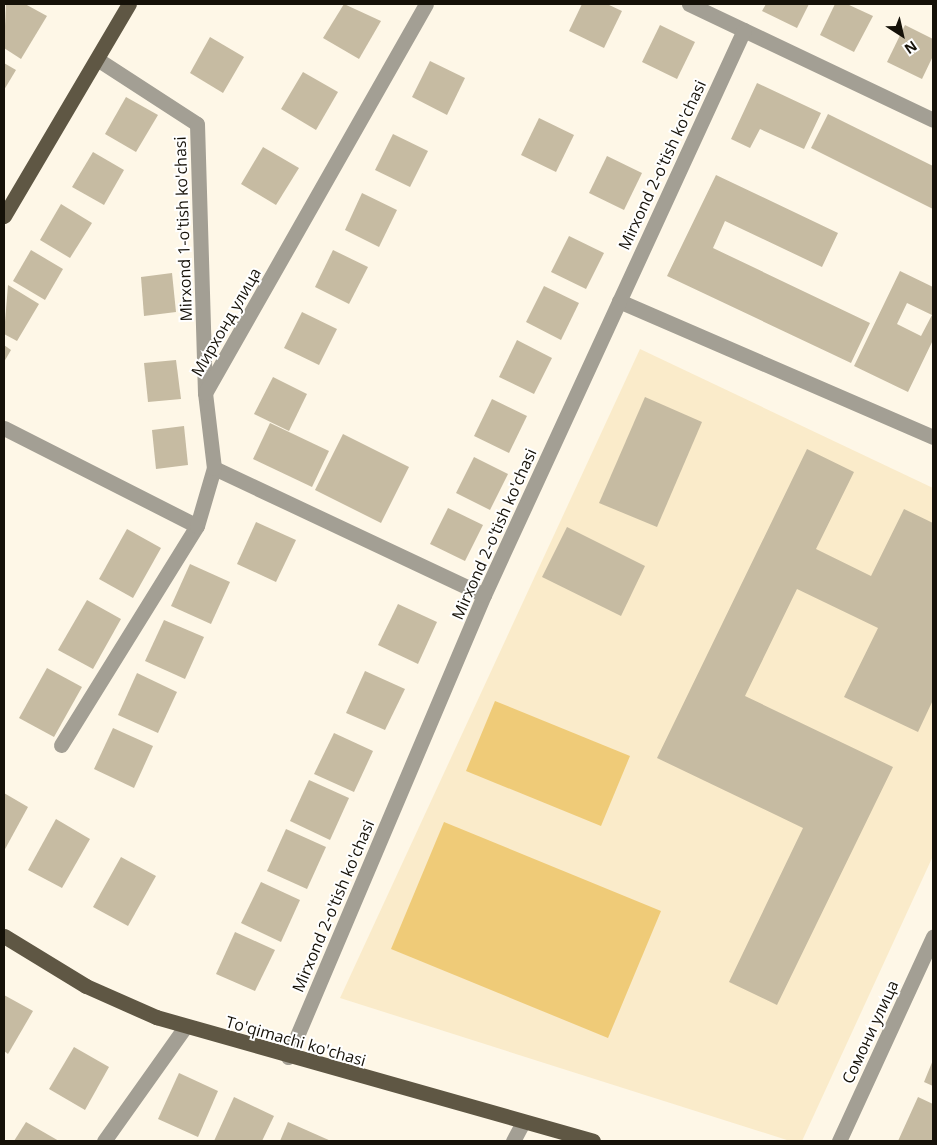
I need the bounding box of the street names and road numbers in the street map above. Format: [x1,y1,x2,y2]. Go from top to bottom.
street label: Mirxond 2-o'tish ko'chasi [614,77,710,253]
street label: Mirxond 1-o'tish ko'chasi [170,136,196,322]
street label: Мирхонд улица [187,264,265,380]
street label: Mirxond 2-o'tish ko'chasi [448,446,540,622]
street label: Mirxond 2-o'tish ko'chasi [288,817,378,995]
street label: Сомони улица [838,977,902,1087]
street label: To'qimachi ko'chasi [224,1012,368,1070]

